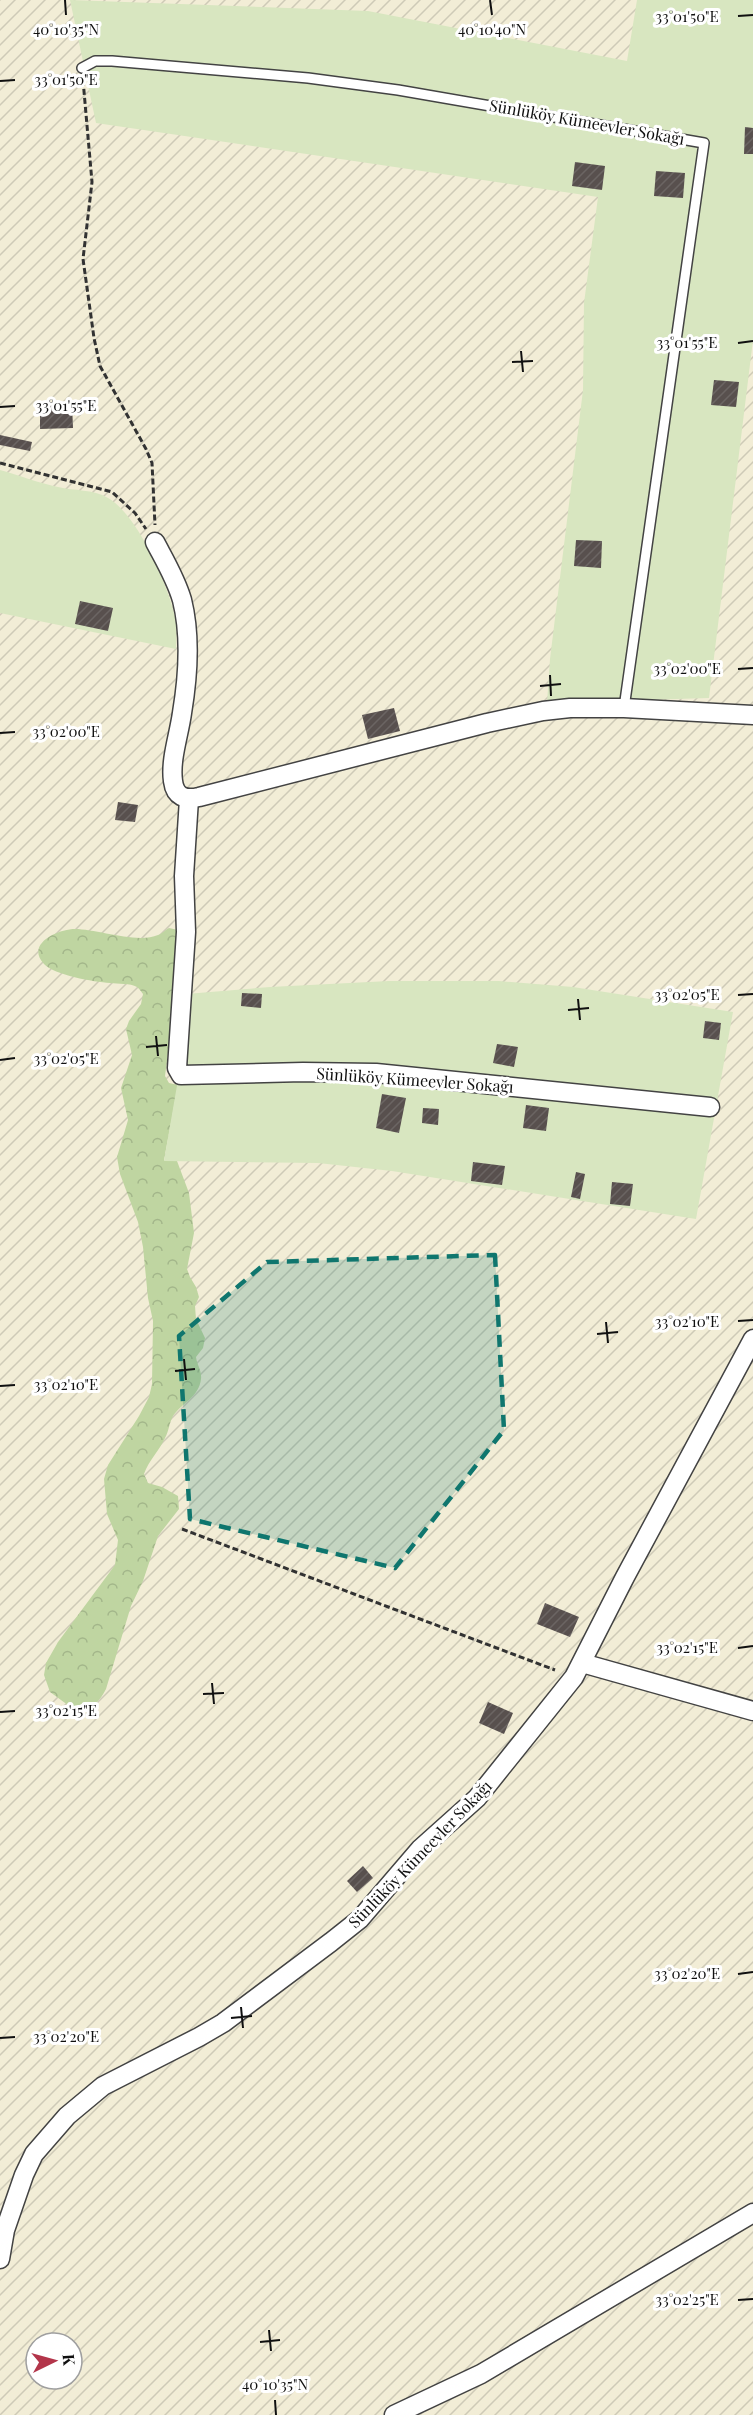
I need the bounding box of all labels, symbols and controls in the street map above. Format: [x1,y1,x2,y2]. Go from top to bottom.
text: 33°01'50"E [655,6,719,26]
text: 40°10'35"N [33,19,99,39]
text: 40°10'40"N [458,19,527,39]
text: 33°01'50"E [34,69,98,89]
street label: Sünlüköy Kümeevler Sokağı [488,94,687,149]
text: 33°01'55"E [657,332,717,352]
text: 33°01'55"E [36,395,96,415]
text: 33°02'00"E [653,658,721,678]
text: 33°02'00"E [32,721,100,741]
text: 33°02'05"E [654,984,720,1004]
text: 33°02'05"E [33,1048,99,1068]
street label: Sünlüköy Kümeevler Sokağı [316,1062,515,1097]
text: 33°02'10"E [655,1311,719,1331]
text: 33°02'10"E [34,1374,98,1394]
text: 33°02'15"E [656,1637,718,1657]
text: 33°02'15"E [35,1700,97,1720]
street label: Sünlüköy Kümeevler Sokağı [343,1775,496,1932]
text: 33°02'20"E [654,1963,720,1983]
text: 33°02'20"E [33,2026,99,2046]
text: 33°02'25"E [655,2289,719,2309]
north arrow [24,2331,84,2391]
text: K [58,2353,80,2367]
text: 40°10'35"N [242,2374,308,2394]

